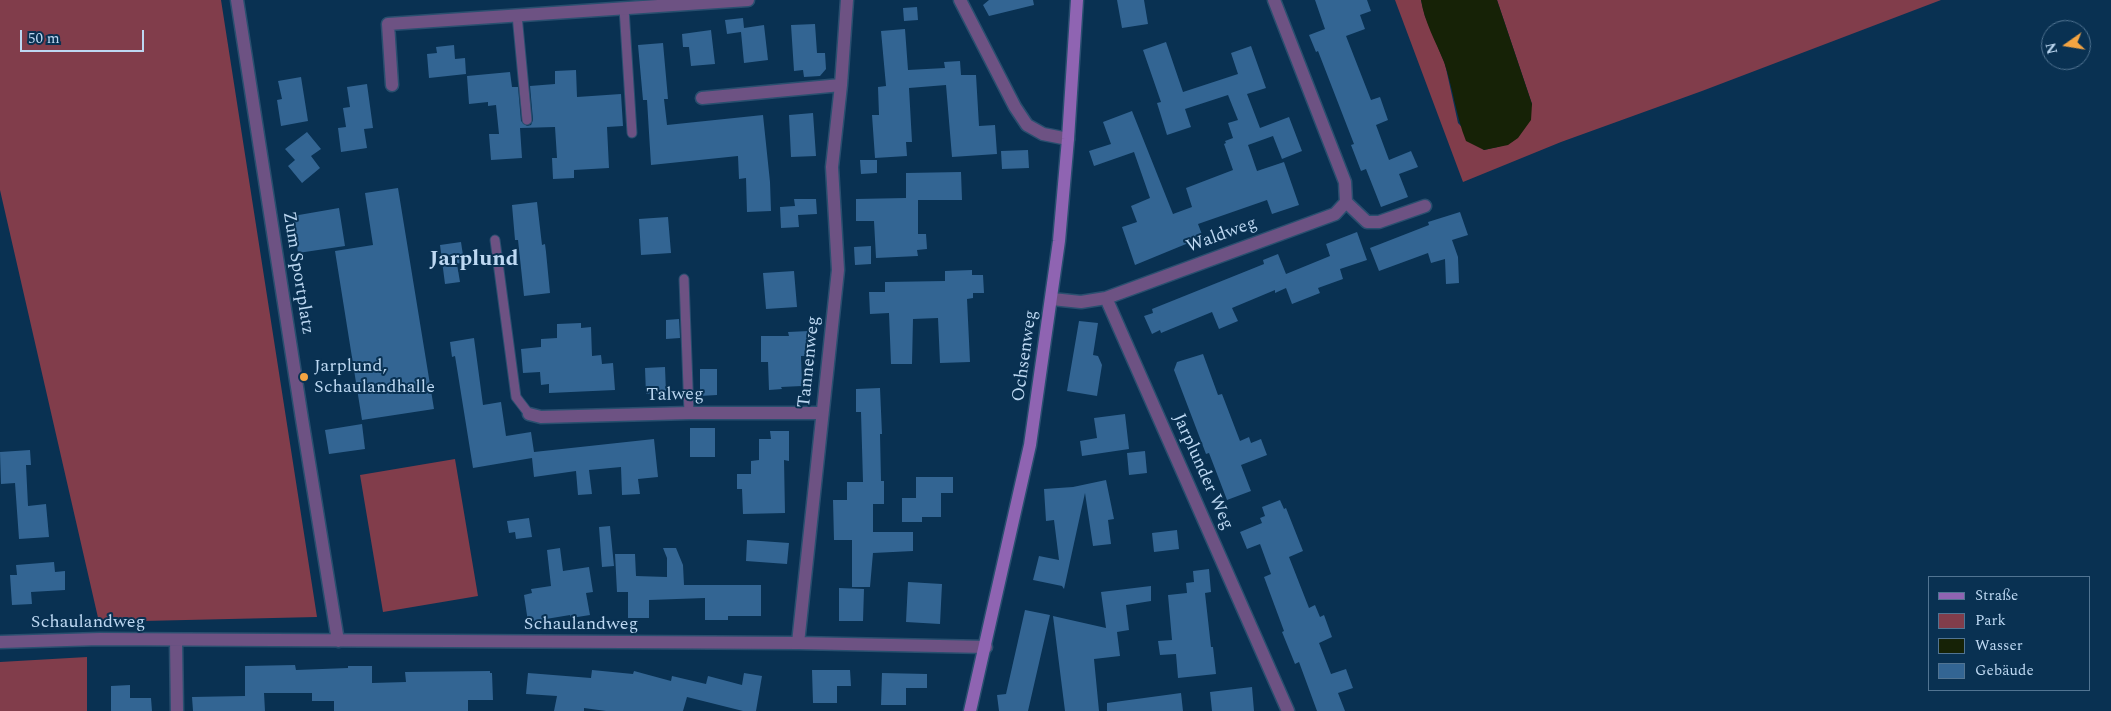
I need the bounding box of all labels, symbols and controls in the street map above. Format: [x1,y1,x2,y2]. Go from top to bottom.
scale bar [22,20,146,52]
north arrow [2041,20,2091,70]
text: 50 m [28,27,60,50]
text: N [2040,40,2063,56]
street label: Zum Sportplatz [277,210,317,336]
street label: Waldweg [1184,213,1260,259]
district label: Jarplund [429,248,519,274]
street label: Ochsenweg [1009,309,1043,403]
street label: Tannenweg [794,315,826,409]
place label: Jarplund, Schaulandhalle [314,356,435,398]
marker: Jarplund, Schaulandhalle [298,371,310,383]
street label: Talweg [646,385,704,407]
street label: Jarplunder Weg [1167,411,1237,533]
legend [1928,576,2091,691]
text: Straße [1975,584,2018,607]
text: Park [1975,609,2006,632]
street label: Schaulandweg [31,612,145,634]
street label: Schaulandweg [524,614,638,636]
text: Wasser [1975,634,2023,657]
text: Gebäude [1975,659,2034,682]

